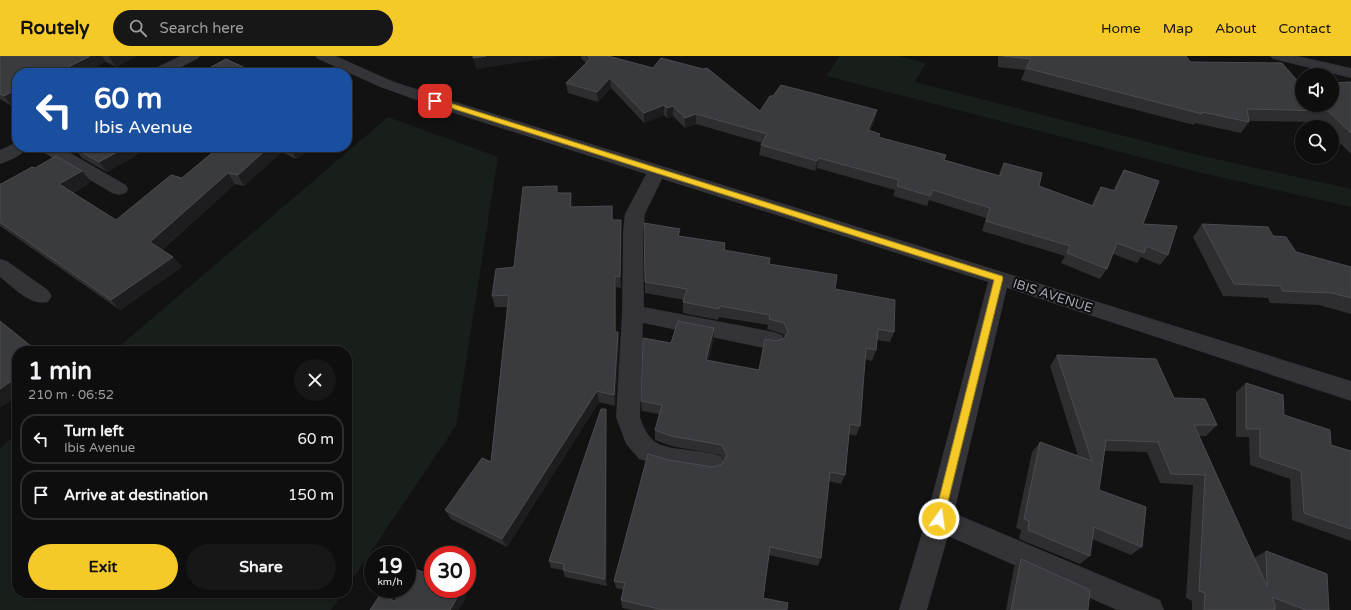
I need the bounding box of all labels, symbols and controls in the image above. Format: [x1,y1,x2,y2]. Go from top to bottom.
search box [113,10,393,46]
text: Routely [20,17,89,39]
icon: search [127,17,149,39]
text: Search here [159,19,244,37]
text: Home [1101,20,1141,37]
text: Map [1163,20,1193,37]
text: About [1215,20,1257,37]
text: Contact [1279,20,1331,37]
map controls [1295,68,1339,164]
button: sound [1295,68,1339,112]
text: 60 m [94,82,162,116]
icon: left [28,84,80,136]
pin [418,84,452,118]
icon: arrive [424,90,446,112]
text: Ibis Avenue [94,116,193,138]
button: search [1295,120,1339,164]
street label: IBIS AVENUE [1011,276,1095,316]
text: 1 min [28,357,92,386]
button: close [294,359,336,401]
text: 210 m · 06:52 [28,387,114,403]
text: Turn left [64,422,124,440]
icon: left [30,428,52,450]
text: 60 m [297,430,334,448]
text: Ibis Avenue [64,440,135,456]
icon: arrive [30,484,52,506]
text: Arrive at destination [64,486,208,504]
text: 150 m [288,486,334,504]
position arrow [918,498,960,540]
button: Exit [28,544,178,590]
button: Share [186,544,336,590]
speed limit sign: 30 [424,546,476,598]
text: 19 [377,555,403,579]
text: km/h [377,576,403,588]

